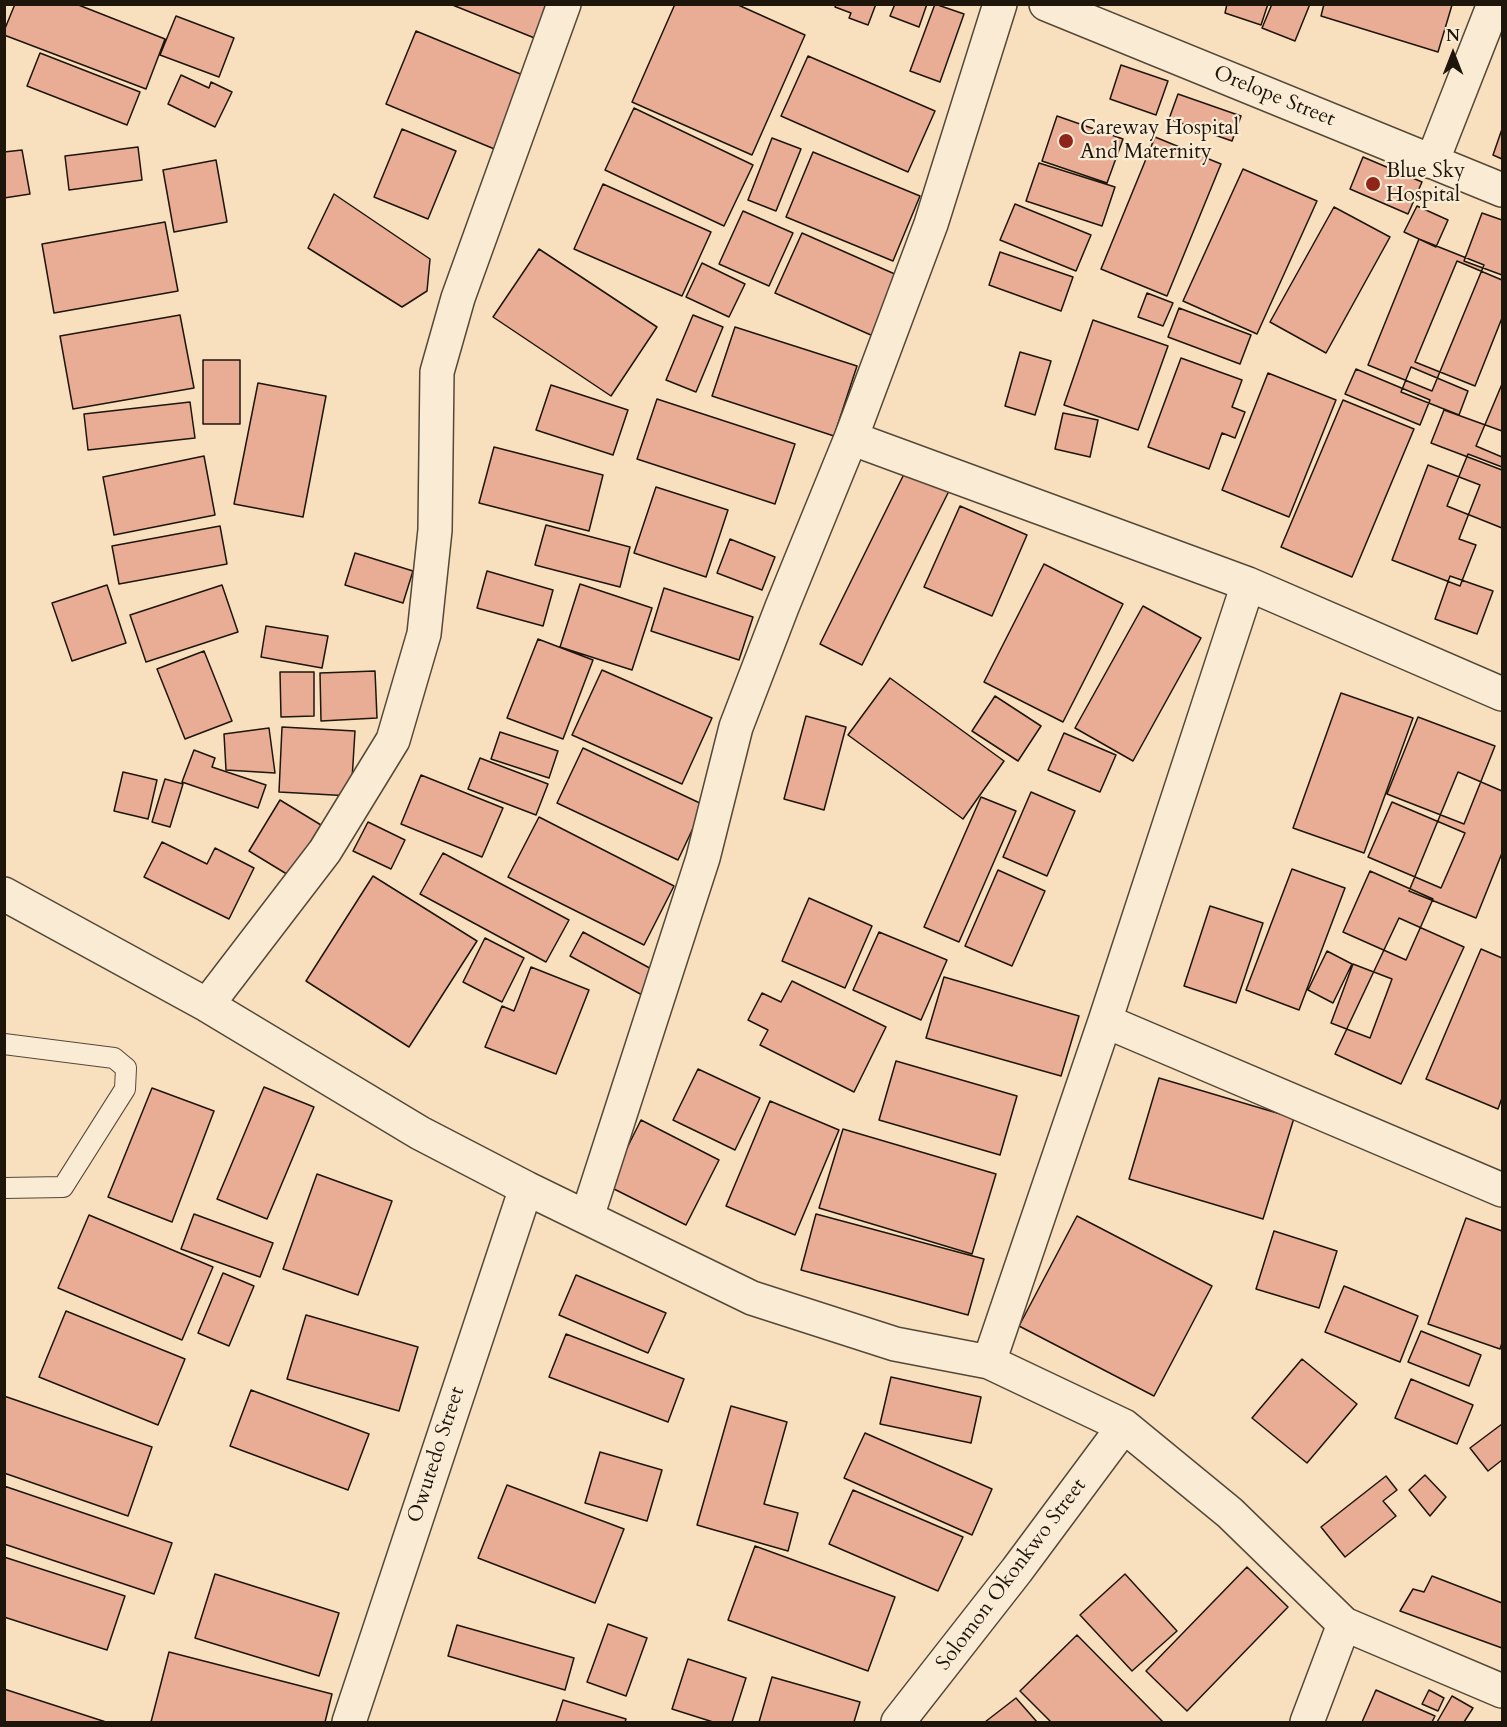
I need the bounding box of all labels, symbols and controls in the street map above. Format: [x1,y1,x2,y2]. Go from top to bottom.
north arrow [1423,24,1483,84]
text: N [1446,25,1460,47]
street label: Orelope Street [1210,61,1338,133]
place label: Careway Hospital And Maternity [1080,116,1239,166]
marker: Careway Hospital And Maternity [1057,132,1075,150]
place label: Blue Sky Hospital [1386,159,1465,209]
marker: Blue Sky Hospital [1364,175,1382,193]
street label: Owutedo Street [403,1384,471,1526]
street label: Solomon Okonkwo Street [932,1474,1092,1676]

